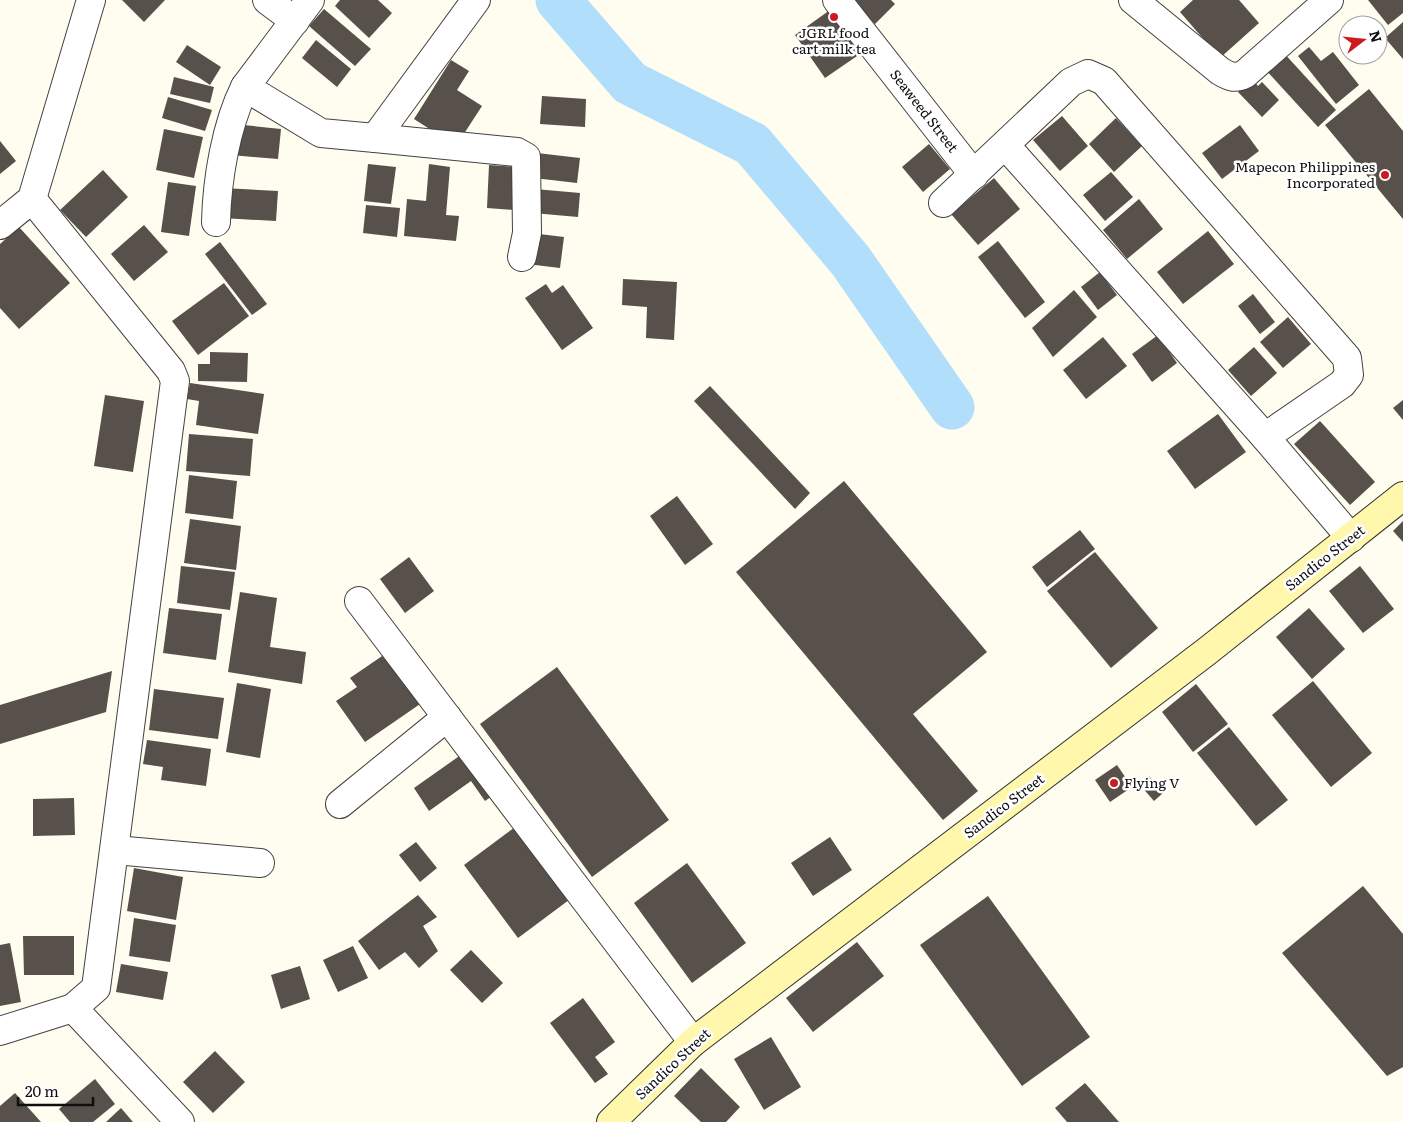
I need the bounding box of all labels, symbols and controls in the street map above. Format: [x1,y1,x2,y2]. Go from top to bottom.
marker: JGRL food cart milk tea [828,11,840,23]
north arrow [1338,15,1388,65]
place label: JGRL food cart milk tea [792,22,877,58]
text: N [1365,28,1388,45]
street label: Seaweed Street [886,65,964,156]
place label: Mapecon Philippines Incorporated [1235,156,1375,192]
marker: Mapecon Philippines Incorporated [1379,169,1391,181]
street label: Sandico Street [1280,520,1369,595]
street label: Sandico Street [959,768,1048,842]
place label: Flying V [1124,772,1180,792]
marker: Flying V [1108,777,1120,789]
street label: Sandico Street [630,1023,715,1103]
scale bar [18,1074,92,1106]
text: 20 m [25,1079,59,1102]

